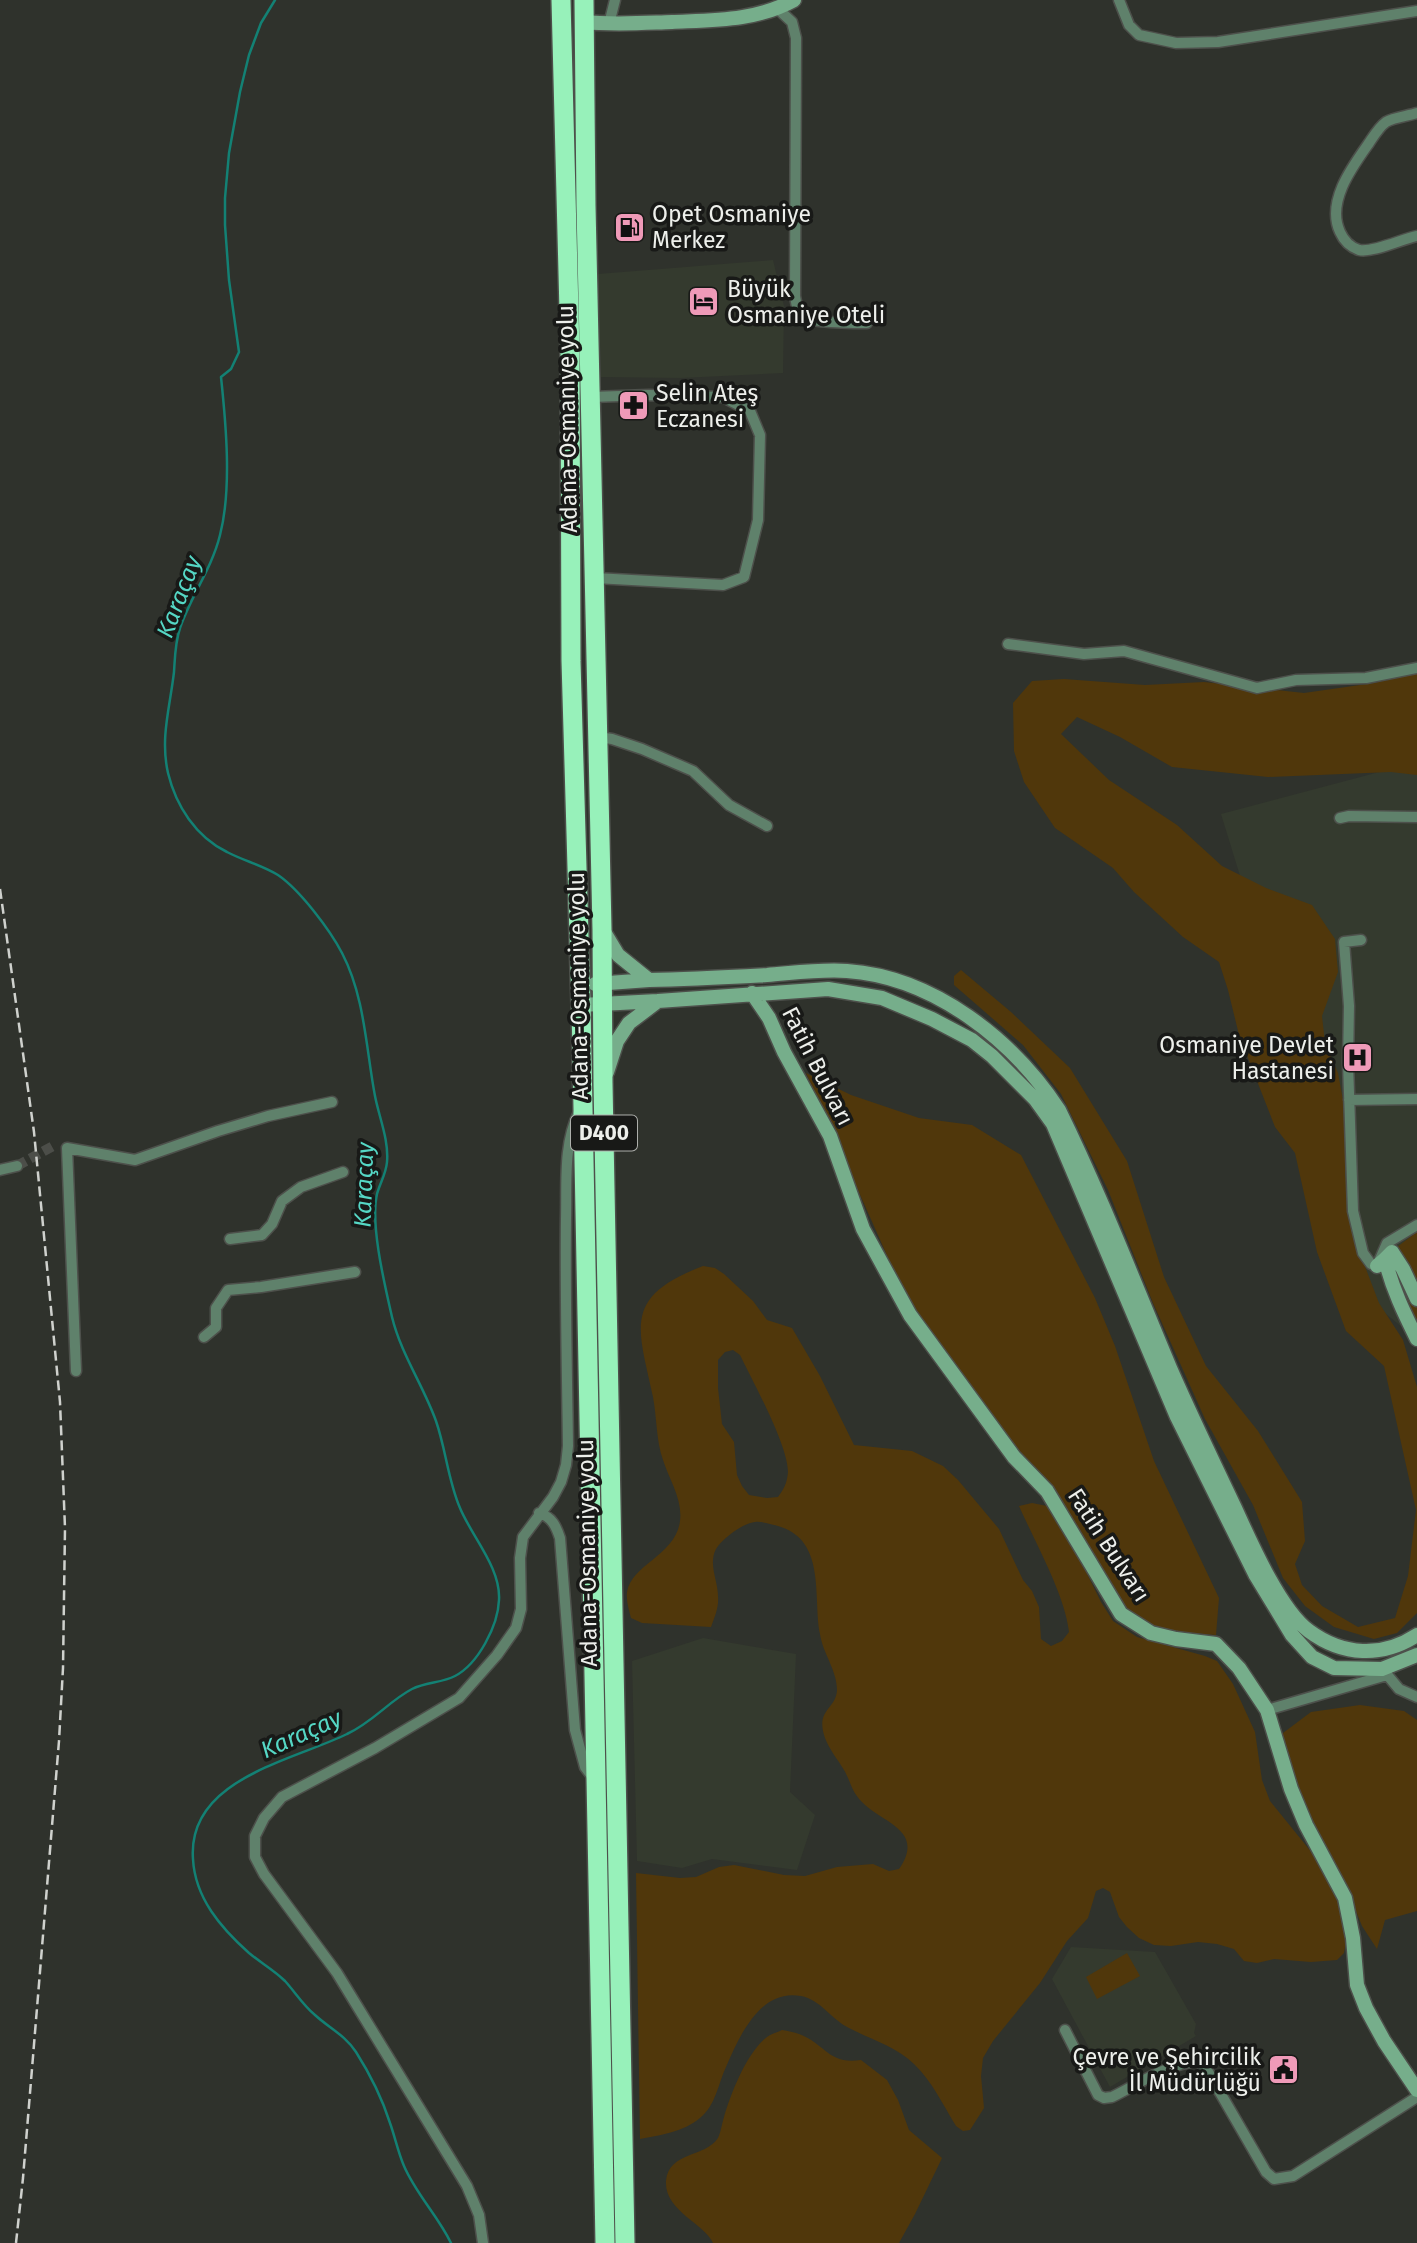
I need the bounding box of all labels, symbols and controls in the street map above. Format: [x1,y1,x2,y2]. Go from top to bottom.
place label: Opet Osmaniye Merkez [652,200,811,254]
fuel station icon: Opet Osmaniye Merkez [612,210,646,244]
place label: Büyük Osmaniye Oteli [727,275,885,329]
hotel icon: Büyük Osmaniye Oteli [687,285,721,319]
street label: Adana-Osmaniye yolu [551,305,583,533]
place label: Selin Ateş Eczanesi [656,379,758,433]
pharmacy icon: Selin Ateş Eczanesi [616,389,650,423]
water label: Karaçay [151,551,208,642]
street label: Adana-Osmaniye yolu [562,872,594,1100]
street label: Fatih Bulvarı [776,1002,860,1130]
place label: Osmaniye Devlet Hastanesi [1159,1031,1335,1085]
hospital icon: Osmaniye Devlet Hastanesi [1340,1041,1374,1075]
road number: D400 [571,1116,637,1150]
water label: Karaçay [349,1140,380,1228]
street label: Adana-Osmaniye yolu [571,1439,603,1667]
street label: Fatih Bulvarı [1062,1483,1156,1607]
water label: Karaçay [256,1703,347,1764]
place label: Çevre ve Şehircilik İl Müdürlüğü [1072,2043,1261,2097]
public building icon: Çevre ve Şehircilik İl Müdürlüğü [1267,2053,1301,2087]

